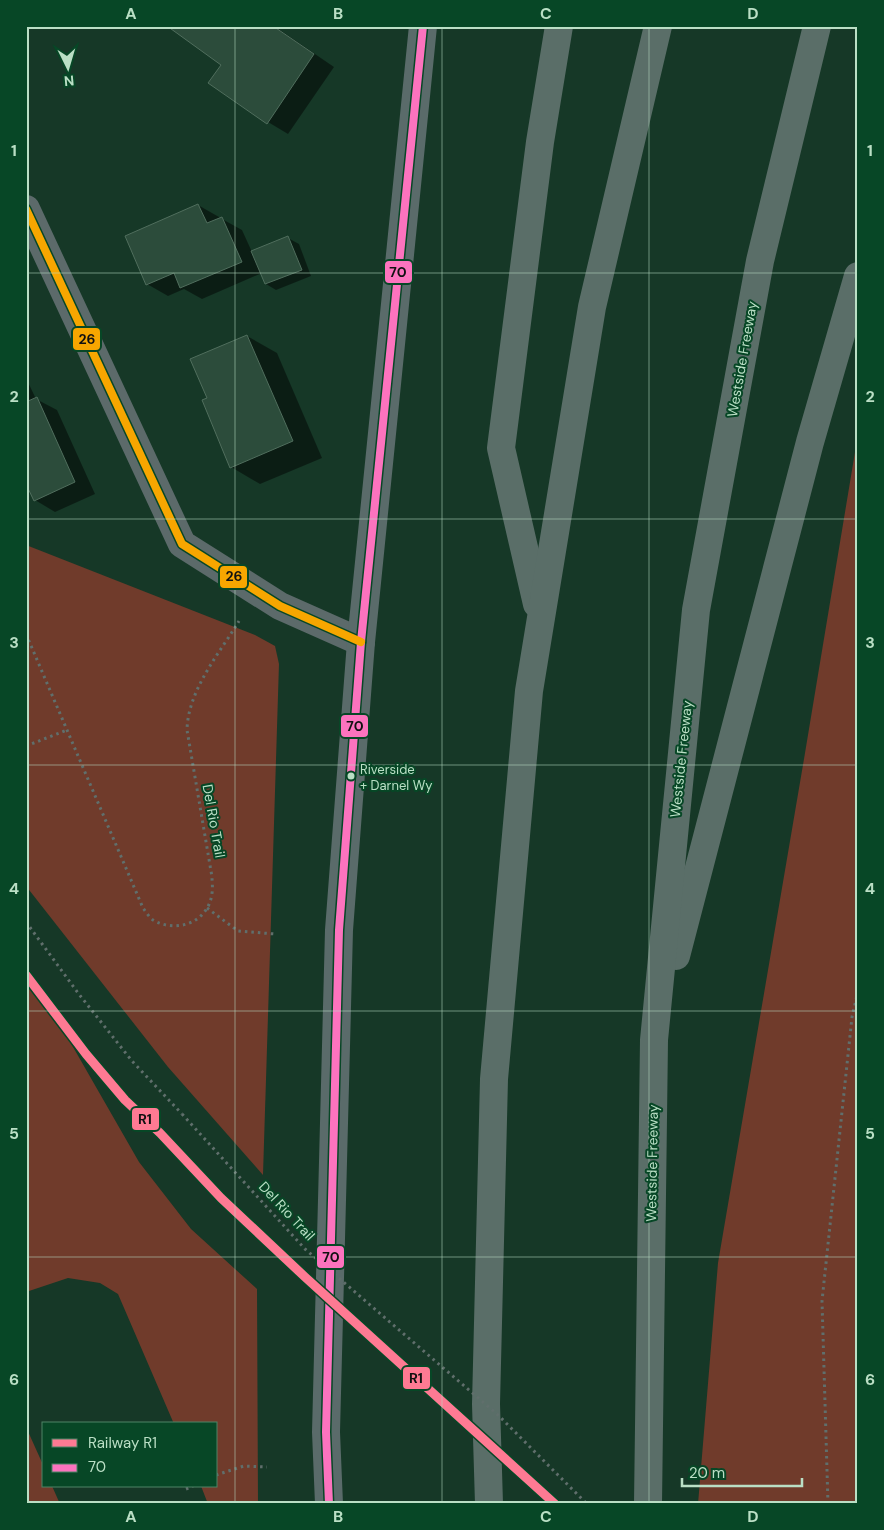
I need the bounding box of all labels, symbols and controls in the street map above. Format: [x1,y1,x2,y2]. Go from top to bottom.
text: A [125,3,137,24]
text: B [333,3,343,24]
text: C [540,3,552,24]
text: D [747,3,759,24]
north arrow [42,42,92,92]
text: N [63,72,75,90]
text: 1 [11,140,17,161]
text: 1 [867,140,873,161]
line badge: 70 [384,260,413,284]
text: 70 [389,263,407,281]
street label: Westside Freeway [723,299,761,418]
line badge: 26 [72,327,101,351]
text: 26 [79,330,96,348]
text: 2 [9,386,19,407]
text: 2 [865,386,875,407]
line badge: 26 [219,565,248,589]
text: 26 [226,567,243,585]
text: 3 [9,632,19,653]
text: 3 [865,632,875,653]
street label: Westside Freeway [666,699,696,818]
line badge: 70 [340,714,369,738]
text: 70 [346,717,364,735]
place label: Riverside + Darnel Wy [360,761,432,794]
marker: Riverside + Darnel Wy [346,771,356,781]
street label: Del Rio Trail [199,783,229,859]
text: 4 [9,878,19,899]
text: 4 [865,878,875,899]
street label: Westside Freeway [642,1104,662,1222]
line badge: R1 [131,1107,160,1131]
text: R1 [138,1110,152,1128]
text: 5 [9,1123,19,1144]
text: 5 [865,1123,875,1144]
street label: Del Rio Trail [255,1178,319,1244]
line badge: 70 [316,1245,345,1269]
text: 70 [322,1248,340,1266]
line badge: R1 [402,1366,431,1390]
text: 6 [9,1369,19,1390]
text: R1 [409,1369,423,1387]
text: 6 [865,1369,875,1390]
legend [42,1422,218,1488]
text: Railway R1 [88,1433,157,1453]
scale bar [682,1455,802,1487]
text: 70 [88,1457,106,1477]
text: 20 m [689,1463,725,1483]
text: A [125,1506,137,1527]
text: B [333,1506,343,1527]
text: C [540,1506,552,1527]
text: D [747,1506,759,1527]

